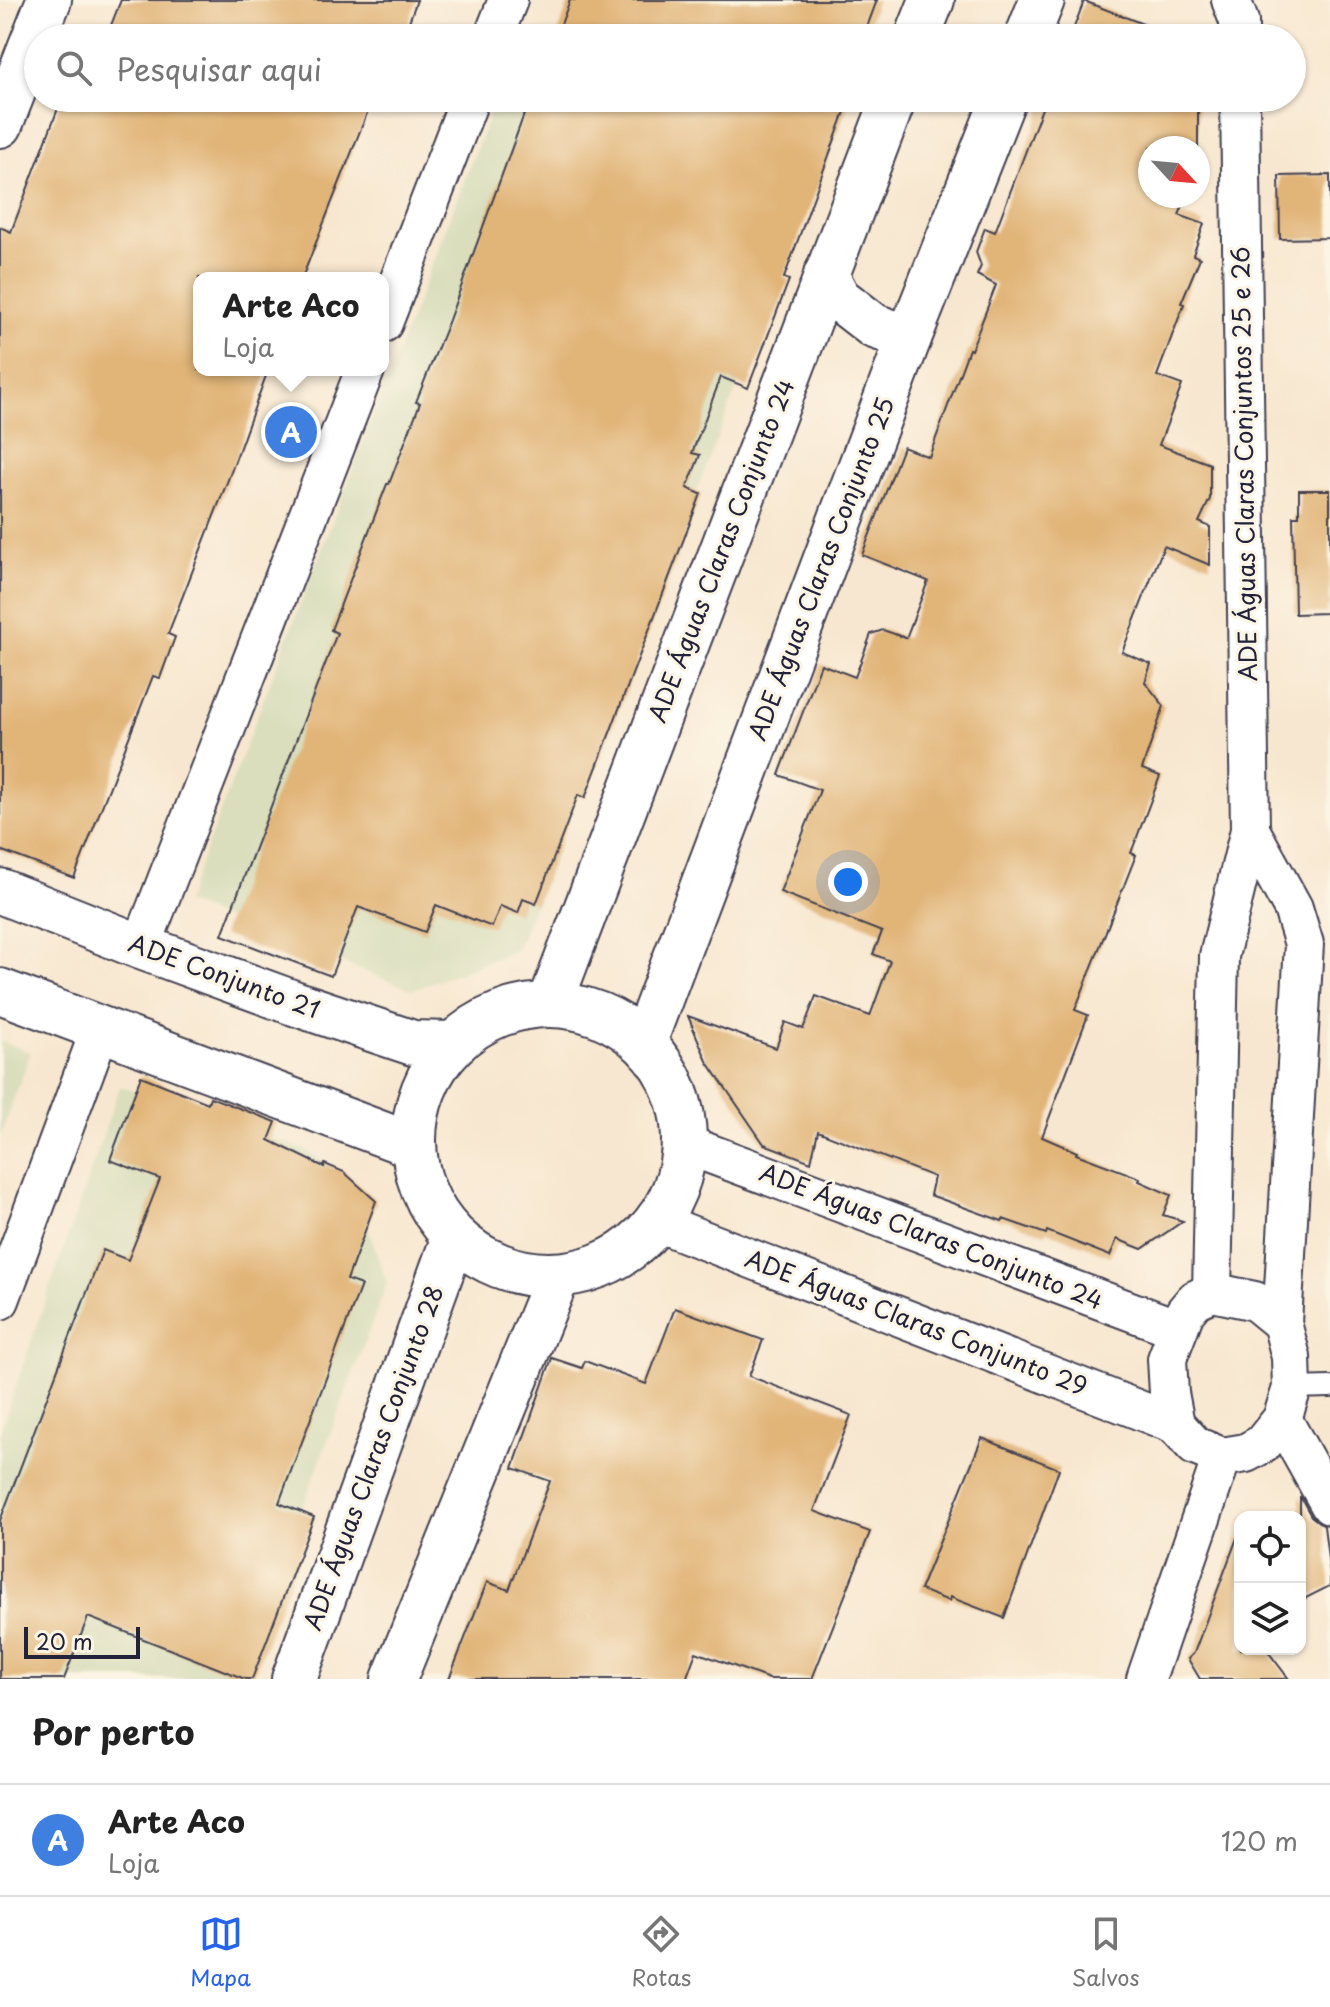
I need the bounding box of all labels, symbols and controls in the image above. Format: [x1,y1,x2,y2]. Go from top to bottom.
search box [24,24,1306,112]
icon: search [52,46,96,90]
text: Pesquisar aqui [116,46,322,91]
north arrow [1138,136,1210,208]
street label: ADE Águas Claras Conjuntos 25 e 26 [1221,246,1265,682]
popup [193,272,389,376]
text: Arte Aco [223,282,359,327]
text: Loja [223,327,274,366]
street label: ADE Águas Claras Conjunto 24 [638,374,802,727]
street label: ADE Águas Claras Conjunto 25 [738,391,902,745]
pin: A [265,402,317,462]
your location [828,862,868,902]
street label: ADE Conjunto 21 [124,924,325,1026]
street label: ADE Águas Claras Conjunto 24 [755,1153,1108,1317]
street label: ADE Águas Claras Conjunto 29 [740,1239,1093,1403]
street label: ADE Águas Claras Conjunto 28 [293,1280,451,1635]
map controls [1234,1511,1306,1655]
button: locate [1234,1511,1306,1583]
button: layers [1234,1583,1306,1655]
scale bar [24,1623,140,1659]
text: 20 m [36,1624,93,1657]
text: Por perto [32,1705,194,1757]
text: Arte Aco [108,1798,245,1843]
text: A [48,1821,68,1860]
text: 120 m [1221,1821,1298,1860]
text: Loja [108,1843,159,1882]
tab: Mapa [190,1912,251,1993]
tab: Rotas [632,1912,691,1993]
tab: Salvos [1072,1912,1140,1993]

